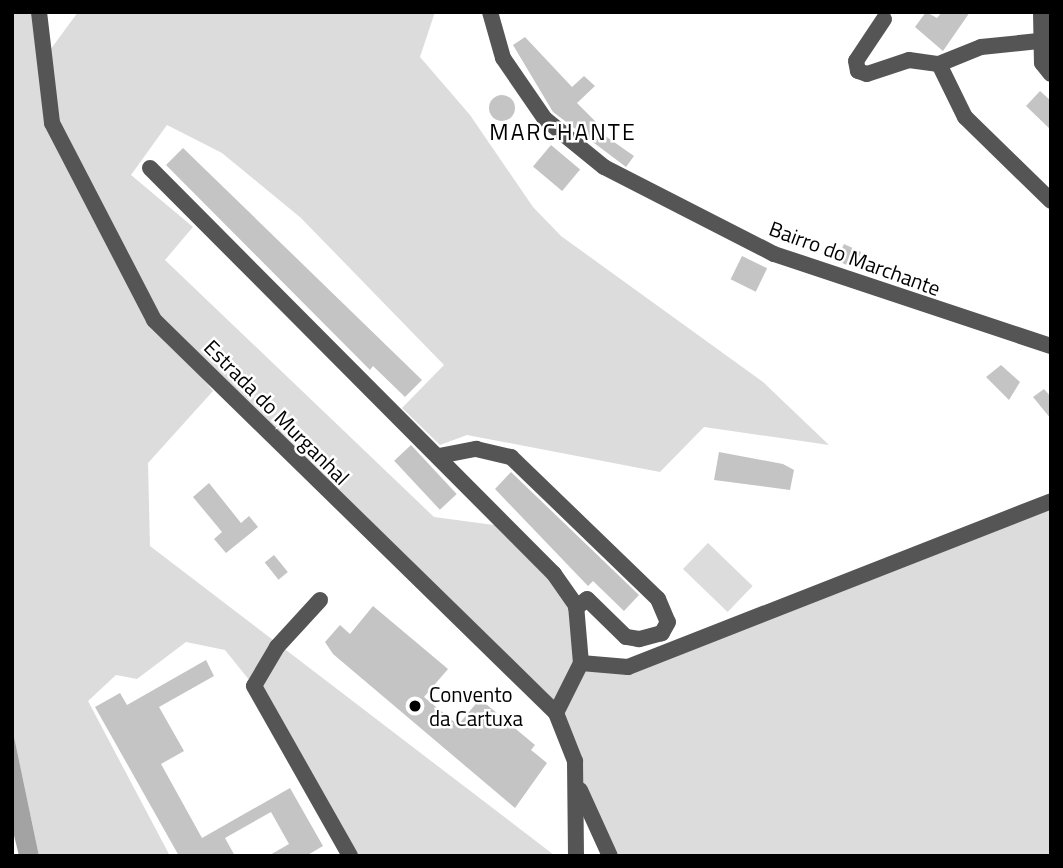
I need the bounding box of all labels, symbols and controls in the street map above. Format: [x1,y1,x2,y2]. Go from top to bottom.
district label: MARCHANTE [490,118,636,146]
street label: Bairro do Marchante [766,215,944,301]
street label: Estrada do Murganhal [199,334,355,490]
place label: Convento da Cartuxa [429,681,523,731]
marker: Convento da Cartuxa [407,698,423,714]

